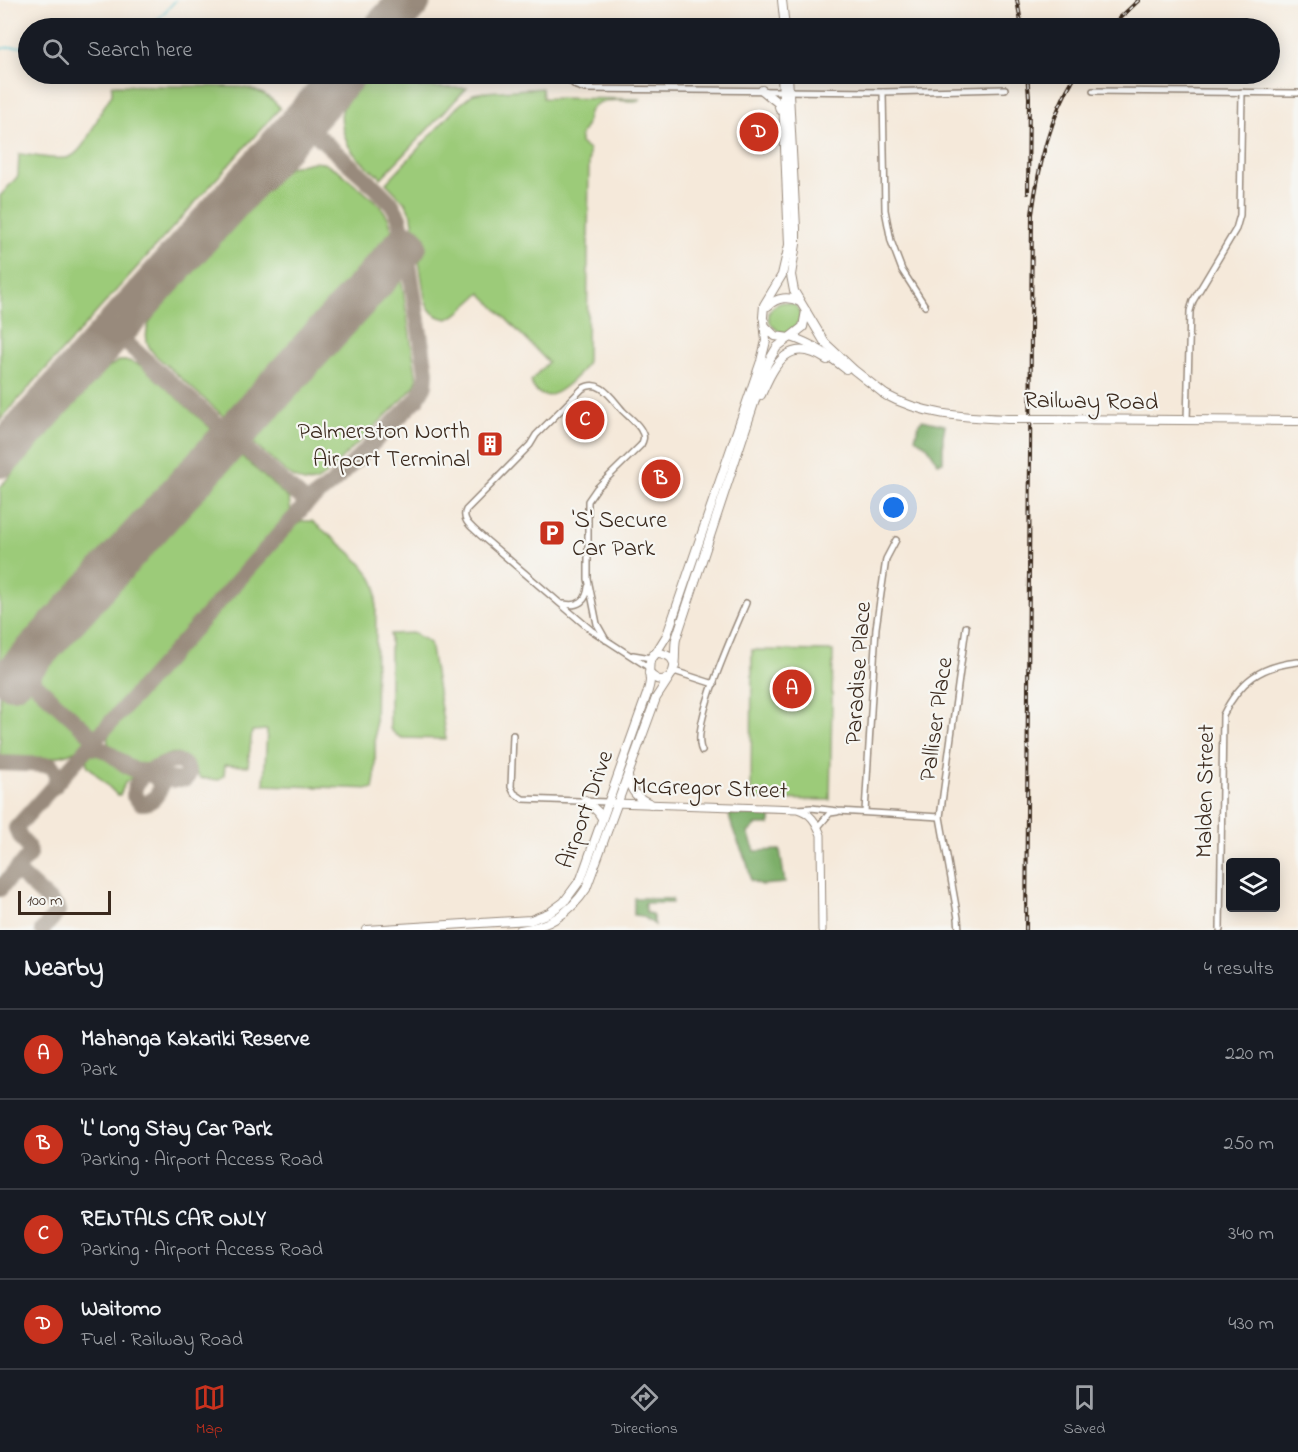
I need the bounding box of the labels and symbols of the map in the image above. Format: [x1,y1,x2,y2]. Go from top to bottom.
pin: D [740,110,778,154]
street label: Railway Road [1023,384,1159,422]
pin: C [566,398,604,442]
place label: Palmerston North Airport Terminal [298,415,470,478]
building icon: Palmerston North Airport Terminal [475,429,505,459]
pin: B [642,456,680,502]
your location [879,493,908,522]
place label: 'S' Secure Car Park [572,504,667,567]
parking icon: 'S' Secure Car Park [537,518,567,548]
street label: Paradise Place [837,600,882,746]
street label: Palliser Place [911,655,964,784]
pin: A [772,666,812,712]
street label: Malden Street [1188,724,1225,858]
street label: Airport Drive [549,746,624,874]
street label: McGregor Street [632,769,788,810]
scale bar [18,888,111,916]

